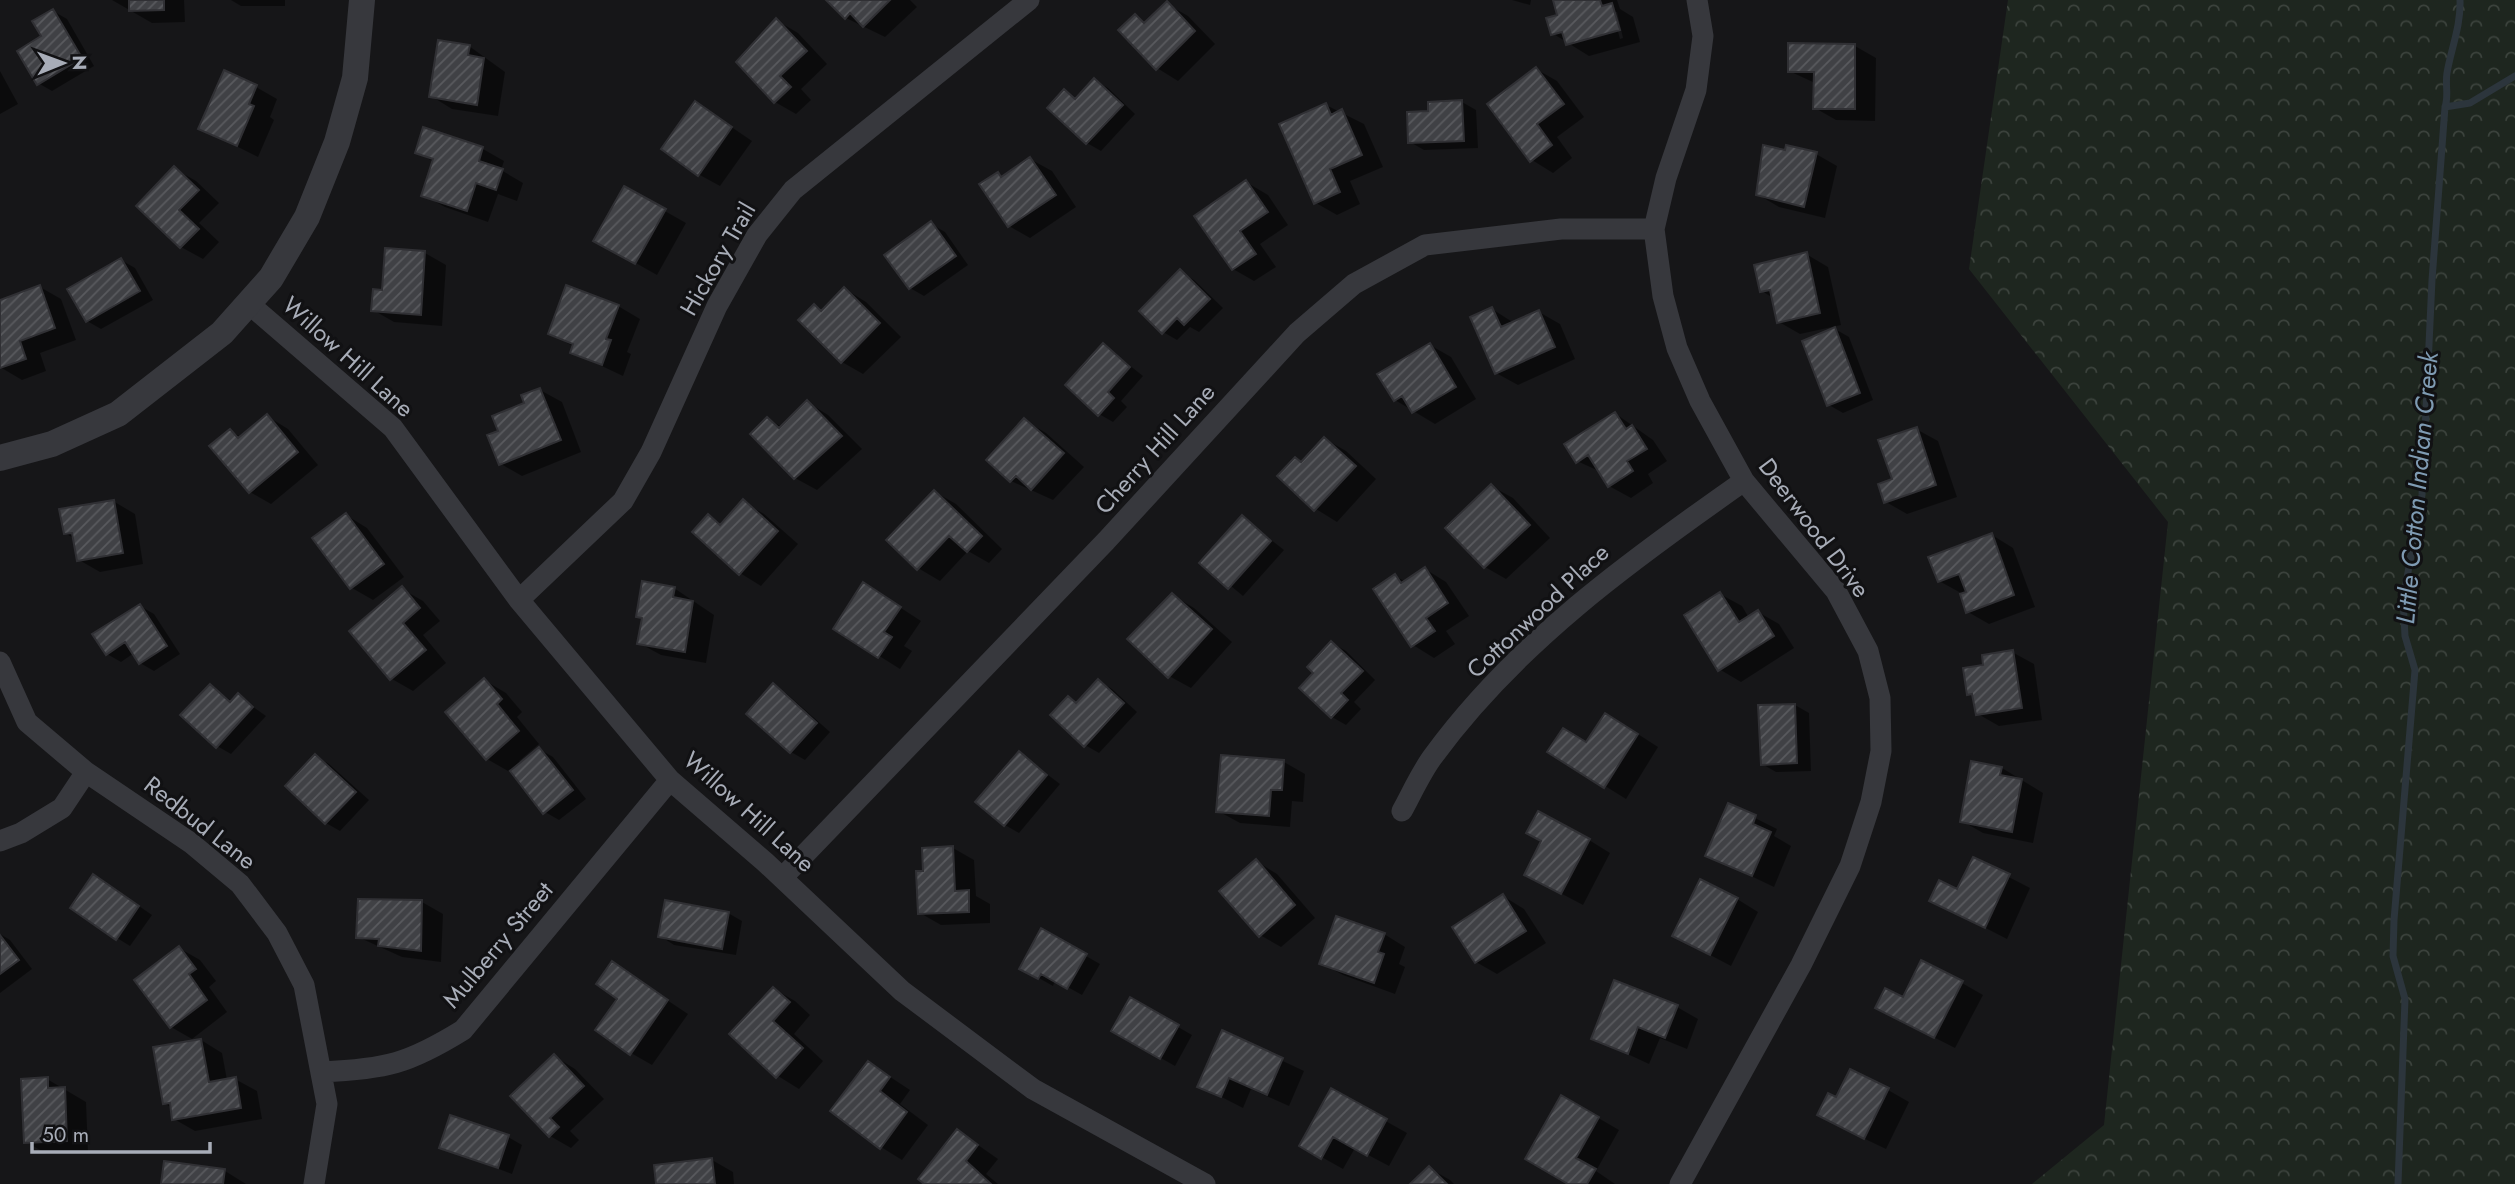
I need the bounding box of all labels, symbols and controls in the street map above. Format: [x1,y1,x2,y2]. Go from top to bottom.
north arrow [28,28,98,98]
text: N [66,55,93,70]
street label: Hickory Trail [671,196,764,322]
street label: Willow Hill Lane [275,288,422,425]
water label: Little Cotton Indian Creek [2386,348,2448,626]
street label: Cherry Hill Lane [1086,376,1223,522]
street label: Deerwood Drive [1750,451,1878,605]
street label: Cottonwood Place [1459,535,1617,686]
street label: Willow Hill Lane [676,743,823,880]
street label: Redbud Lane [137,768,264,878]
street label: Mulberry Street [434,874,561,1016]
scale bar [32,1110,210,1154]
text: 50 m [42,1120,89,1150]

